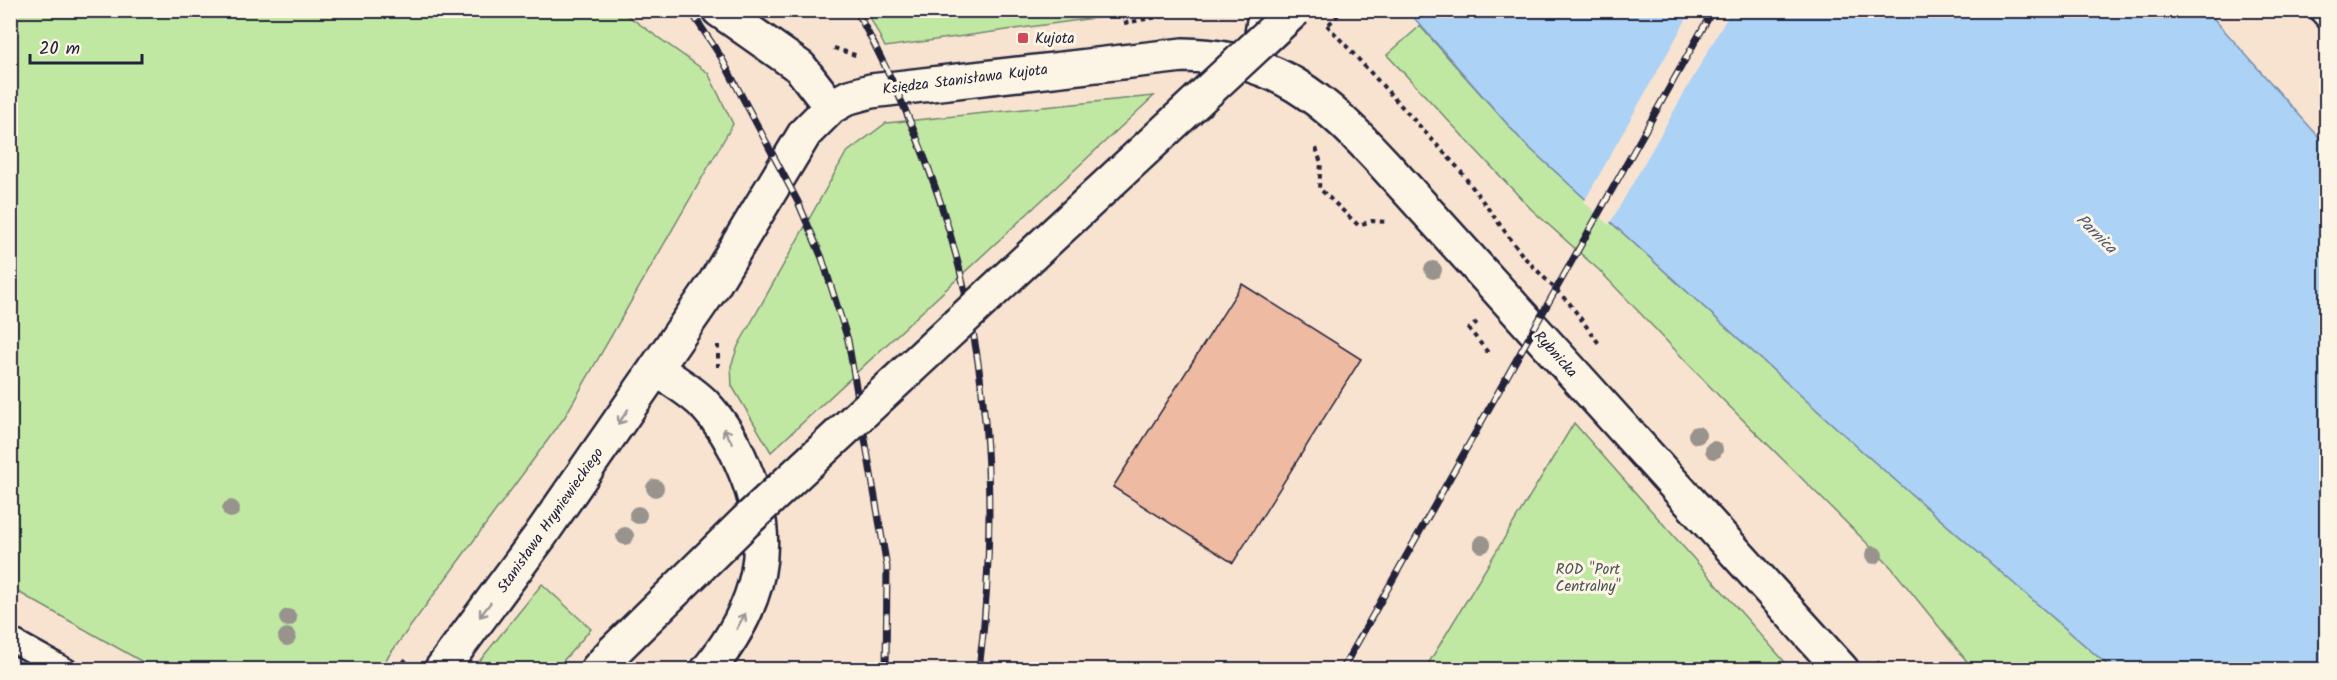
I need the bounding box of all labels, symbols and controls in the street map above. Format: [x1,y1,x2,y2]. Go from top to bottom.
scale bar [30,27,142,65]
place label: Kujota [1035,27,1075,51]
marker: Kujota [1016,31,1030,45]
text: 20 m [39,35,80,64]
street label: Księdza Stanisława Kujota [881,58,1049,102]
water label: Parnica [2070,208,2123,261]
street label: Rybnicka [1528,326,1583,384]
one-way arrow [617,408,629,425]
one-way arrow [722,428,734,445]
street label: Stanisława Hryniewieckiego [491,443,610,598]
park label: ROD "Port Centralny" [1555,558,1621,599]
one-way arrow [479,602,492,618]
one-way arrow [736,613,747,631]

